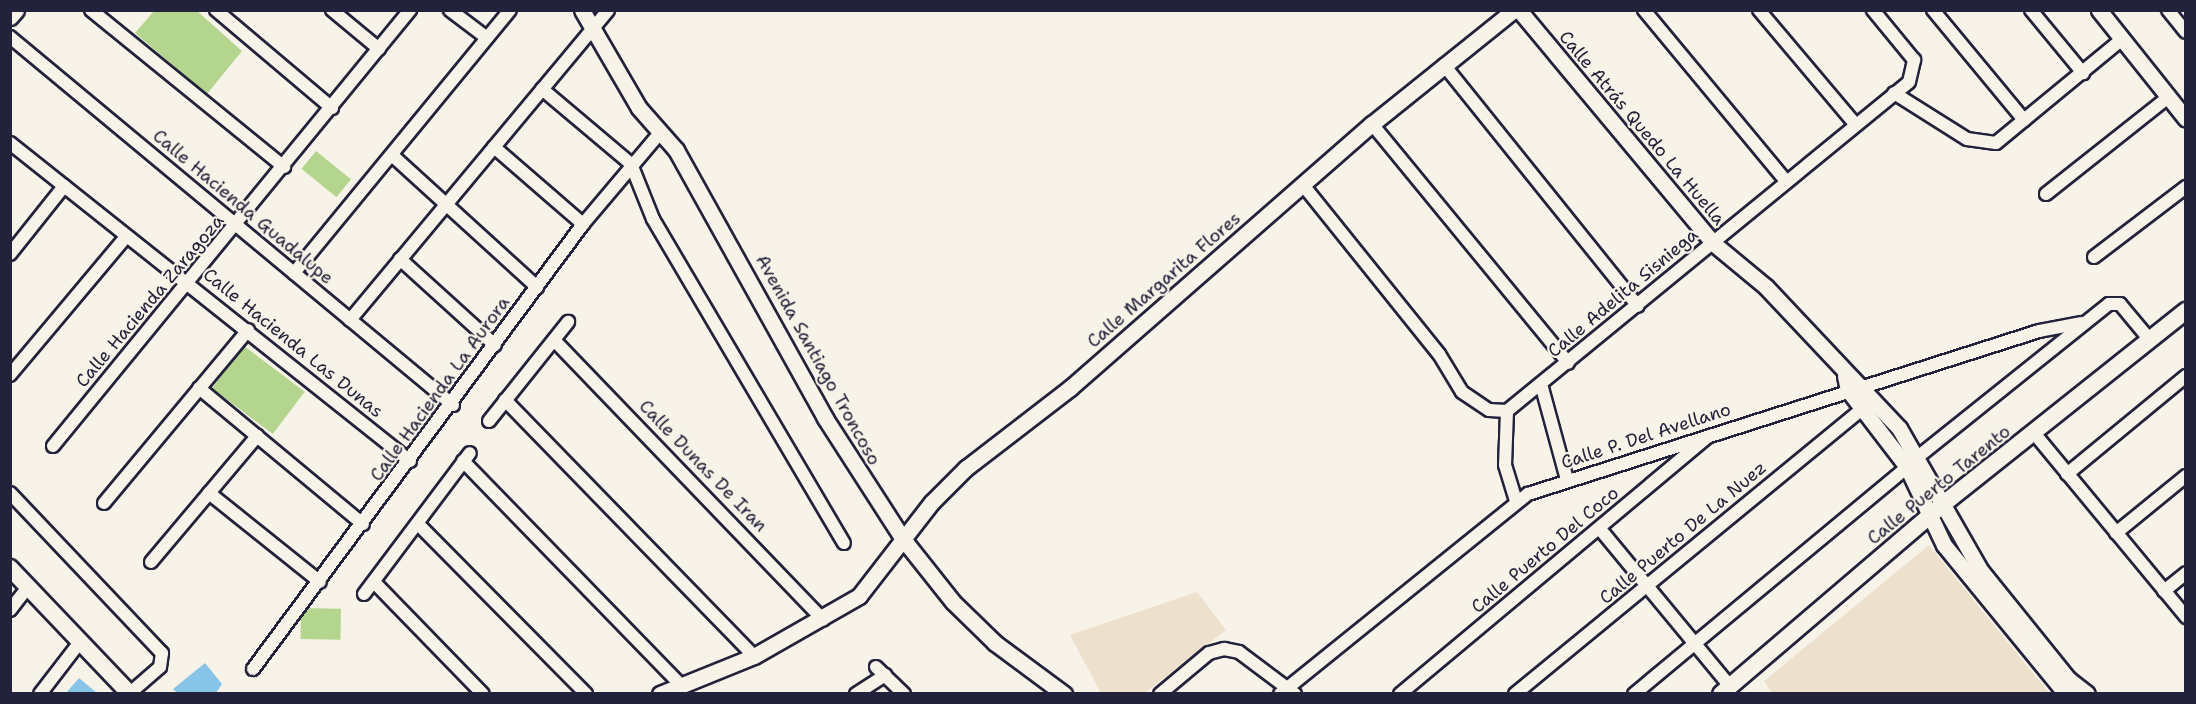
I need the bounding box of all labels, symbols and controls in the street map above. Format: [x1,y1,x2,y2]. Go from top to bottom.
street label: Calle Atrás Quedo La Huella [1554,26,1730,230]
street label: Calle Hacienda Guadalupe [148,125,338,289]
street label: Calle Margarita Flores [1083,207,1245,353]
street label: Calle Hacienda Zaragoza [71,210,229,392]
street label: Calle Adelita Sisniega [1544,224,1702,362]
street label: Avenida Santiago Troncoso [751,251,885,469]
street label: Calle Hacienda Las Dunas [199,264,387,422]
street label: Calle Hacienda La Aurora [366,292,514,486]
street label: Calle Dunas De Iran [634,396,772,536]
street label: Calle P. Del Avellano [1558,398,1734,474]
street label: Calle Puerto Tarento [1863,421,2015,549]
street label: Calle Puerto De La Nuez [1595,457,1771,609]
street label: Calle Puerto Del Coco [1467,482,1623,618]

